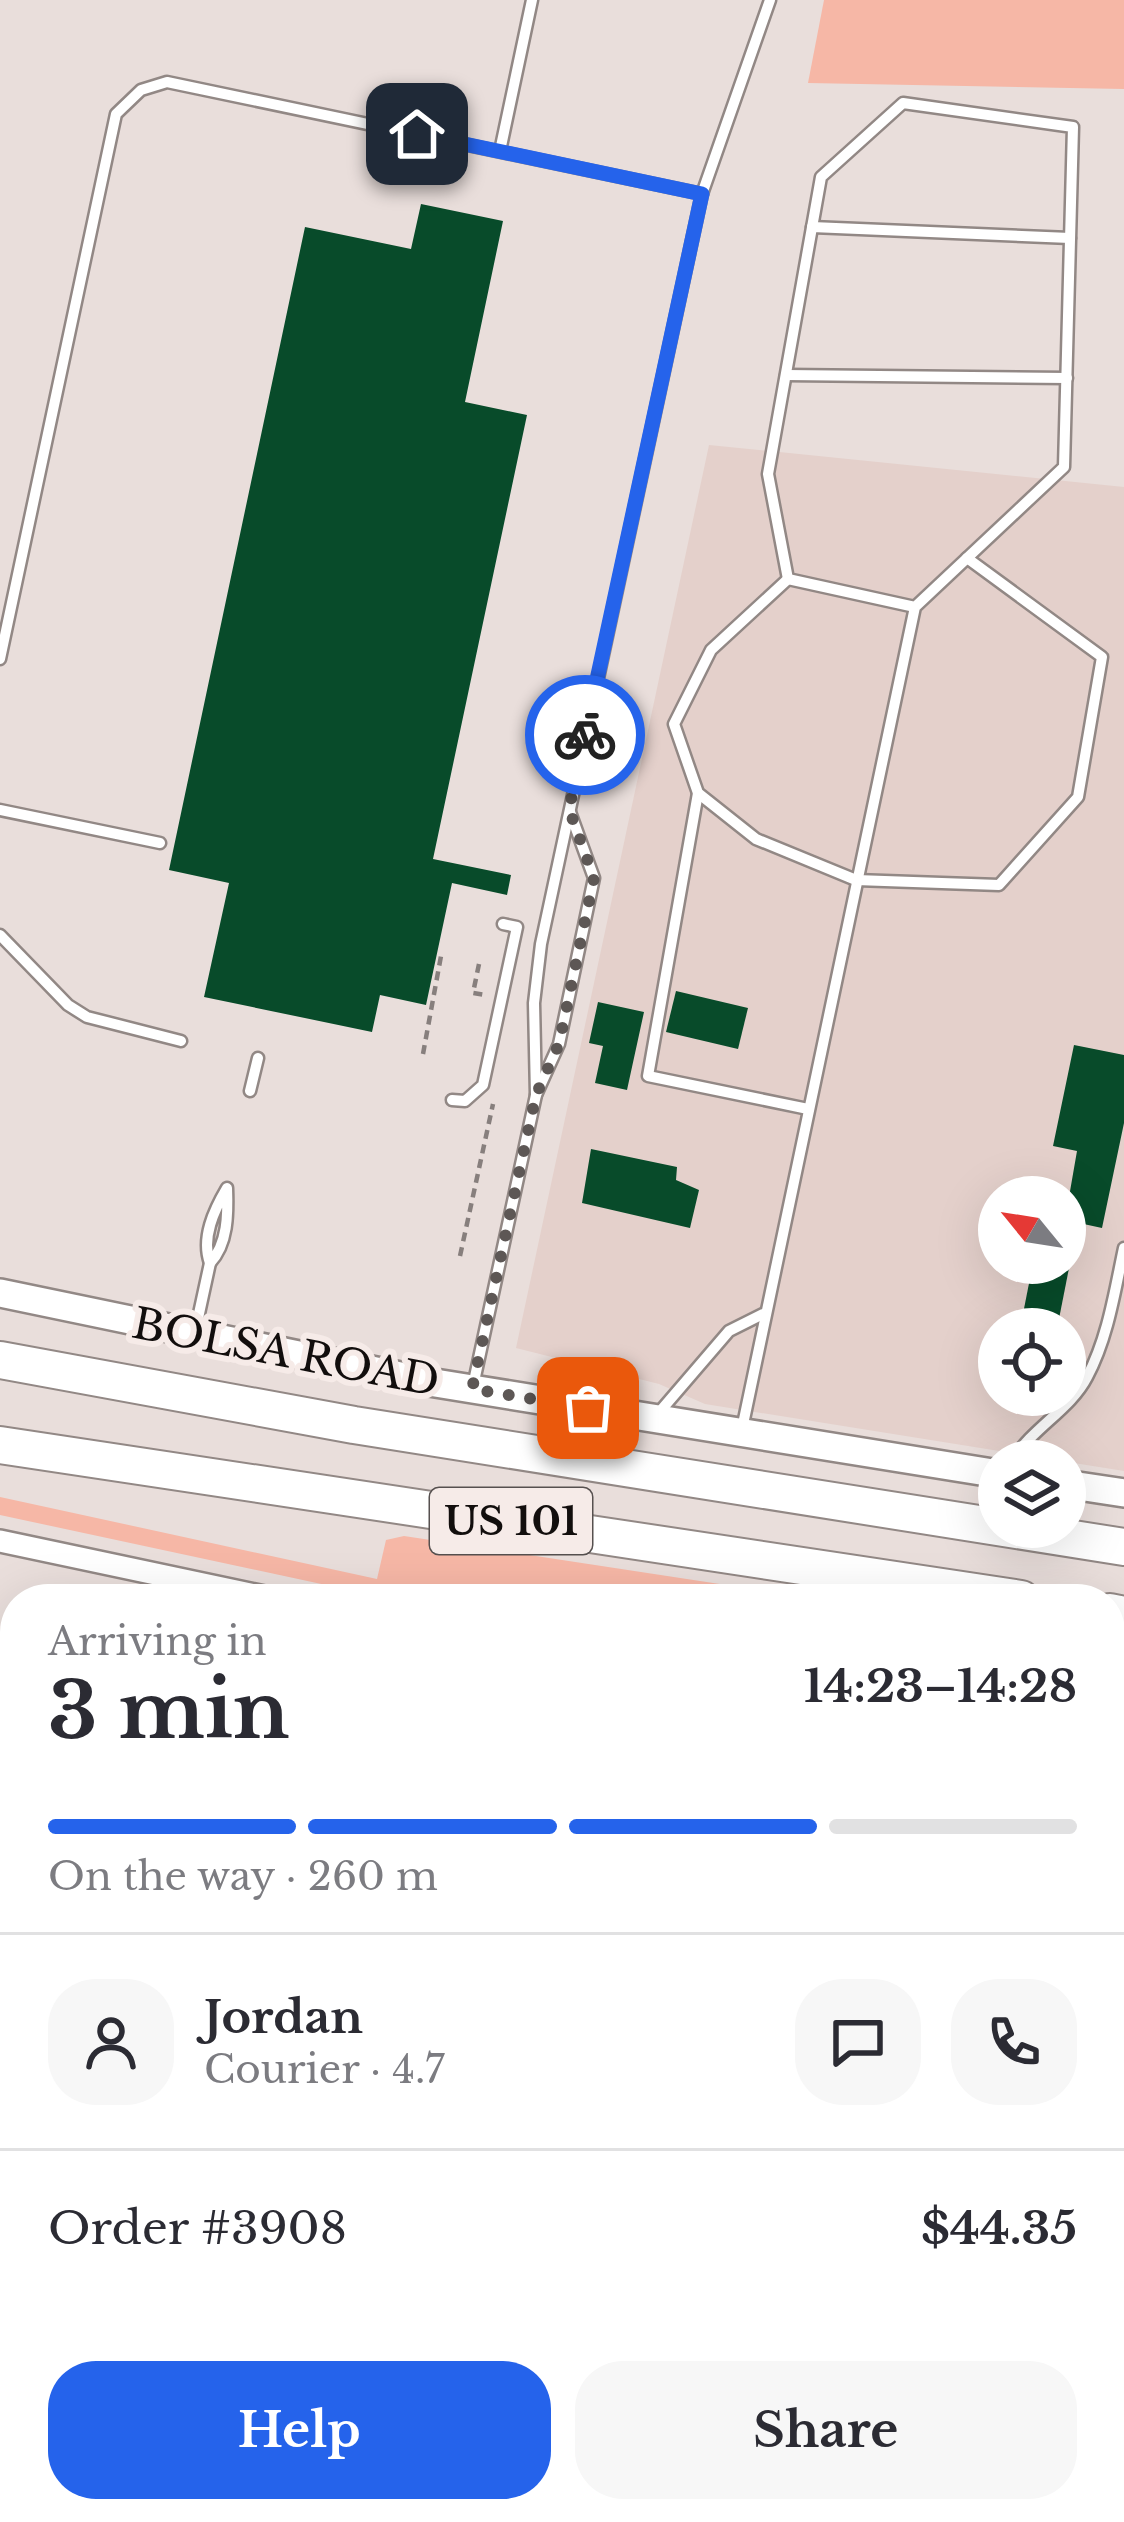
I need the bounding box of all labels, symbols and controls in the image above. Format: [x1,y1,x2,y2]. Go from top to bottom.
pin [366,83,468,185]
icon: home [384,101,450,167]
courier [525,675,645,795]
icon: bike [552,702,618,768]
north arrow [978,1176,1086,1284]
map controls [978,1176,1086,1548]
street label: BOLSA ROAD [128,1297,444,1407]
button: locate [978,1308,1086,1416]
pin [537,1357,639,1459]
icon: bag [555,1375,621,1441]
button: layers [978,1440,1086,1548]
road number: US 101 [430,1488,592,1554]
text: Arriving in [48,1617,267,1666]
text: 14:23–14:28 [804,1658,1077,1714]
text: 3 min [48,1662,290,1759]
text: On the way · 260 m [48,1852,438,1901]
button: person [48,1979,174,2105]
button: chat [795,1979,921,2105]
button: phone [951,1979,1077,2105]
text: Jordan [204,1989,363,2045]
text: Courier · 4.7 [204,2045,445,2094]
text: Order #3908 [48,2200,347,2256]
text: $44.35 [921,2200,1077,2256]
button: Help [48,2361,551,2499]
button: Share [575,2361,1077,2499]

